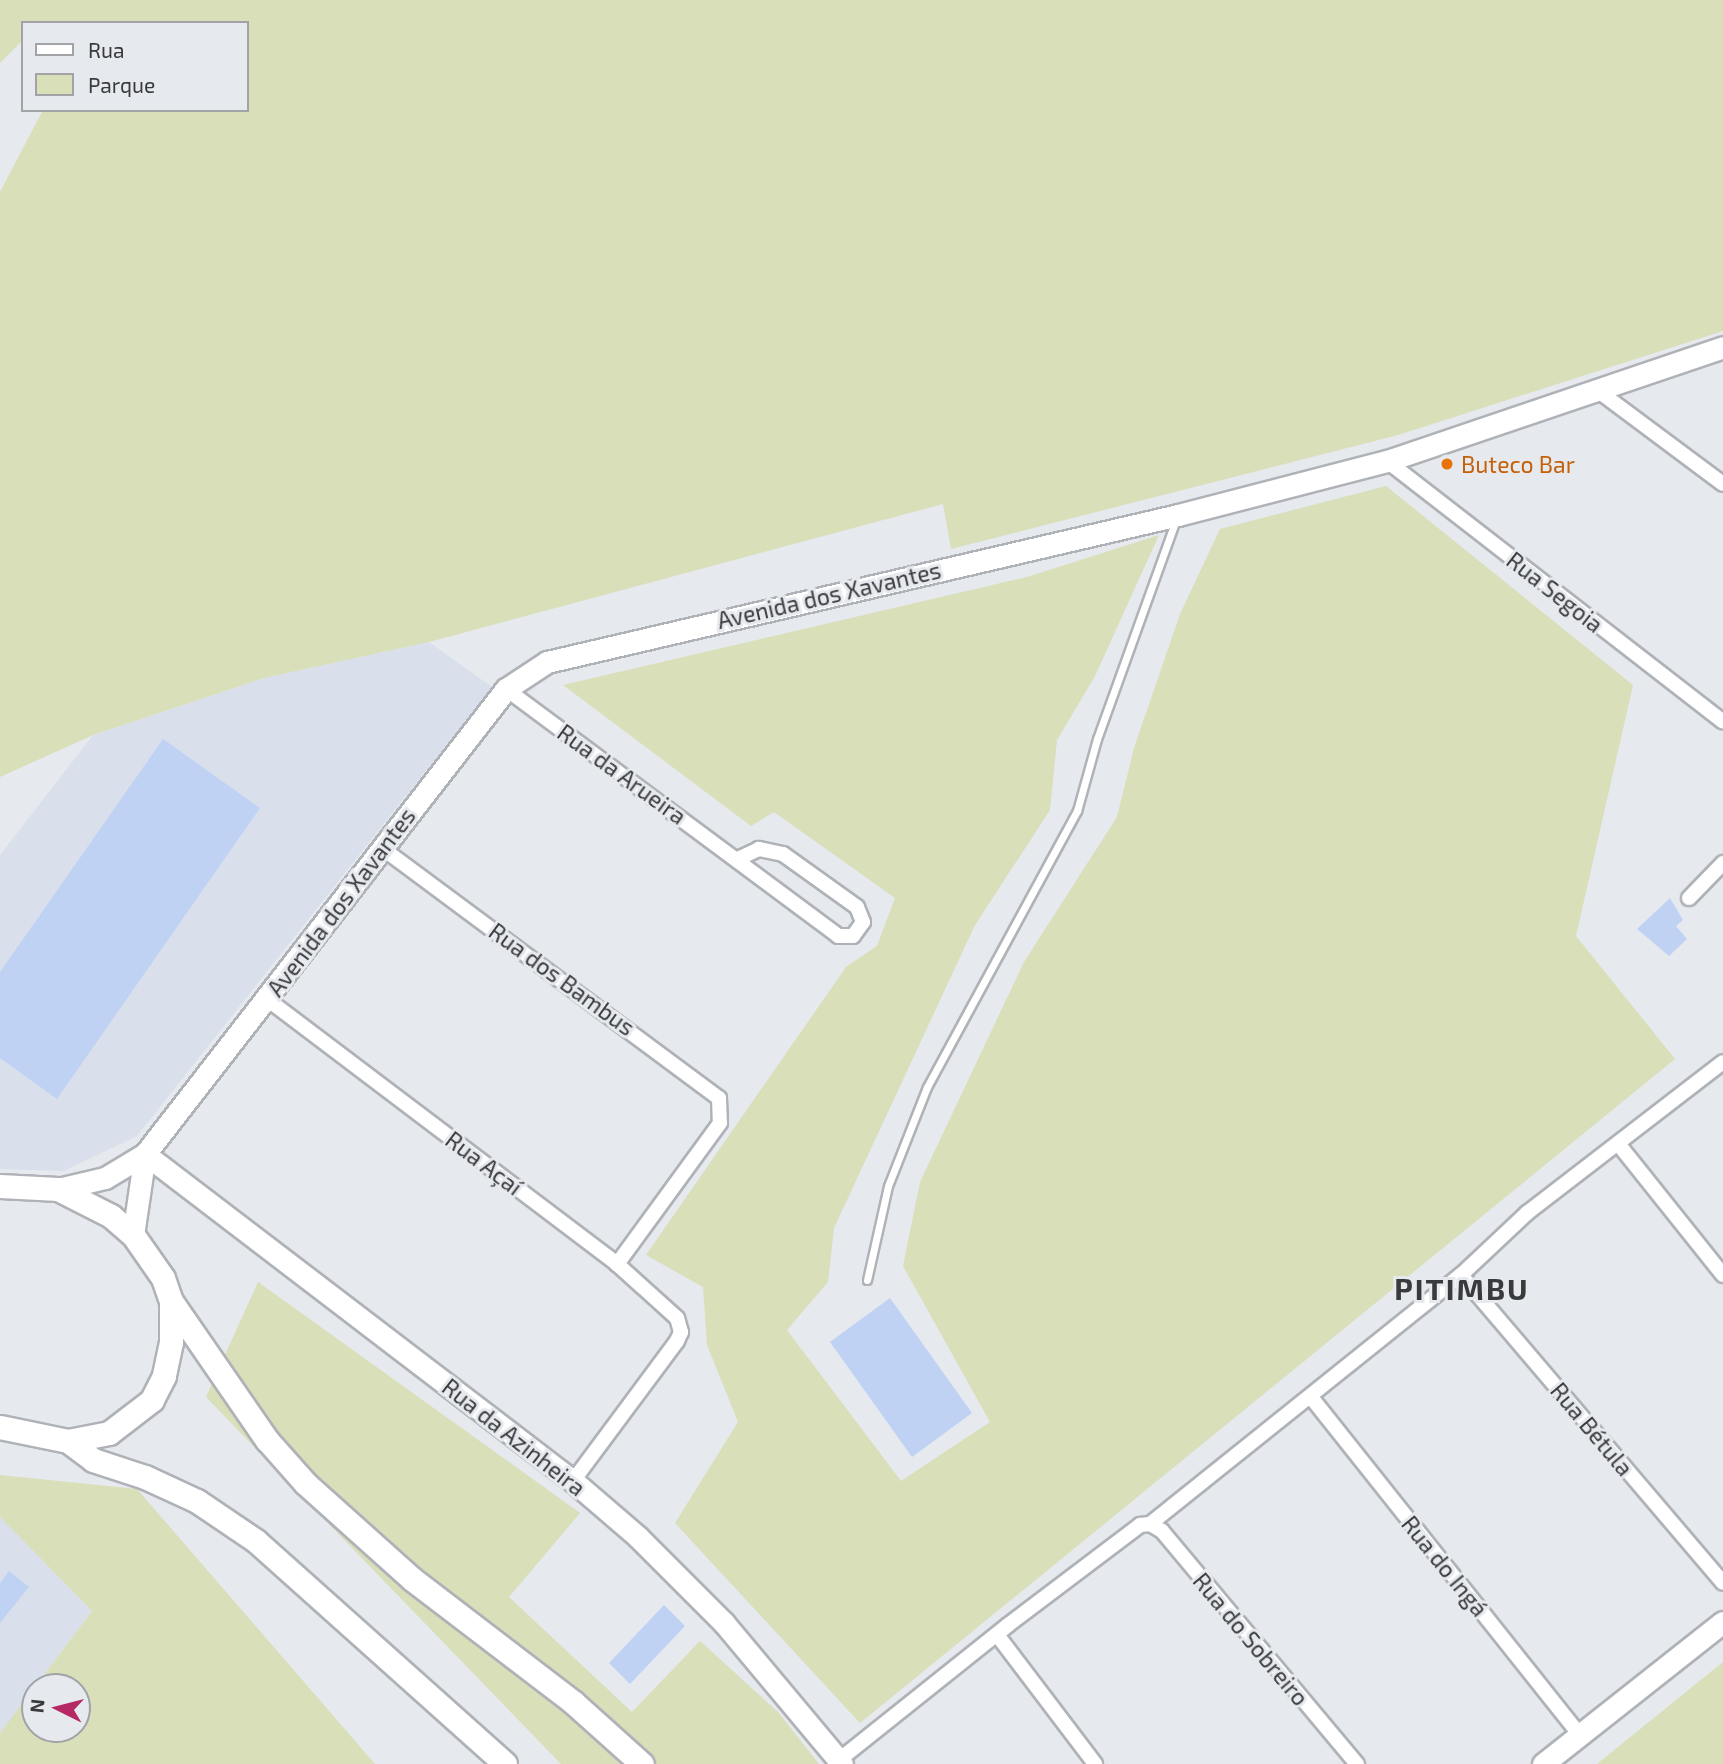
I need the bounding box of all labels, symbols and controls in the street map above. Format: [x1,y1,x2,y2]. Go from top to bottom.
legend [21,21,248,112]
text: Rua [88,37,124,62]
text: Parque [88,72,155,97]
place label: Buteco Bar [1461,450,1575,478]
marker: Buteco Bar [1439,456,1455,472]
street label: Rua Segoia [1501,546,1609,638]
street label: Avenida dos Xavantes [714,556,944,634]
street label: Rua da Arueira [552,718,692,830]
street label: Avenida dos Xavantes [261,802,421,1002]
street label: Rua dos Bambus [484,917,640,1041]
street label: Rua Açaí [440,1125,528,1201]
district label: PITIMBU [1395,1270,1529,1306]
street label: Rua da Azinheira [437,1372,591,1502]
street label: Rua Bétula [1545,1377,1639,1481]
street label: Rua do Ingá [1396,1510,1494,1622]
street label: Rua do Sobreiro [1188,1567,1314,1711]
north arrow [21,1673,91,1743]
text: N [24,1698,49,1714]

